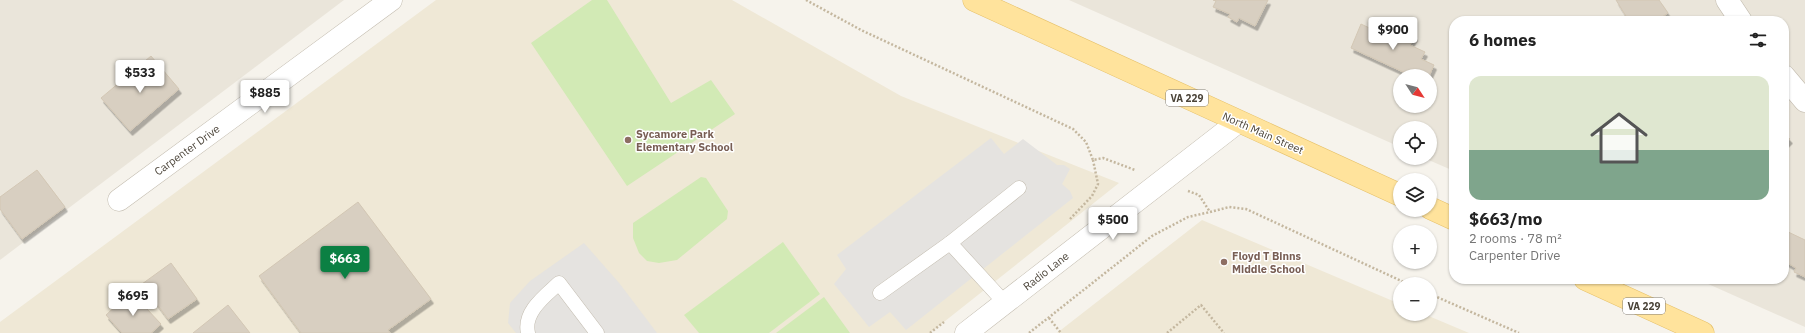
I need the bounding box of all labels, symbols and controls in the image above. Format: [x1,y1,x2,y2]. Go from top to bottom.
pin: $900 [1369,17,1417,51]
text: $900 [1377,21,1409,38]
text: 6 homes [1469,29,1536,51]
icon: filters [1747,29,1769,51]
pin: $533 [116,60,164,94]
text: $533 [124,64,156,81]
north arrow [1393,69,1437,113]
map controls [1393,69,1437,321]
pin: $885 [241,80,289,114]
text: $885 [249,84,281,101]
road number: VA 229 [1166,90,1208,106]
icon: home [1583,102,1655,174]
street label: North Main Street [1220,109,1306,157]
button: locate [1393,121,1437,165]
street label: Carpenter Drive [152,122,222,178]
place label: Sycamore Park Elementary School [636,127,734,154]
marker: Sycamore Park Elementary School [623,135,633,145]
button: layers [1393,173,1437,217]
pin: $500 [1089,207,1137,241]
text: $663/mo [1469,208,1542,230]
text: $500 [1097,211,1129,228]
button: + [1393,225,1437,269]
text: 2 rooms · 78 m² [1469,230,1562,247]
pin: $663 [321,246,369,280]
text: Carpenter Drive [1469,247,1561,264]
street label: Radio Lane [1020,249,1072,293]
place label: Floyd T Binns Middle School [1232,249,1305,276]
text: $663 [329,250,361,267]
marker: Floyd T Binns Middle School [1219,257,1229,267]
button: − [1393,277,1437,321]
pin: $695 [109,283,157,317]
text: $695 [117,287,149,304]
road number: VA 229 [1623,298,1665,314]

